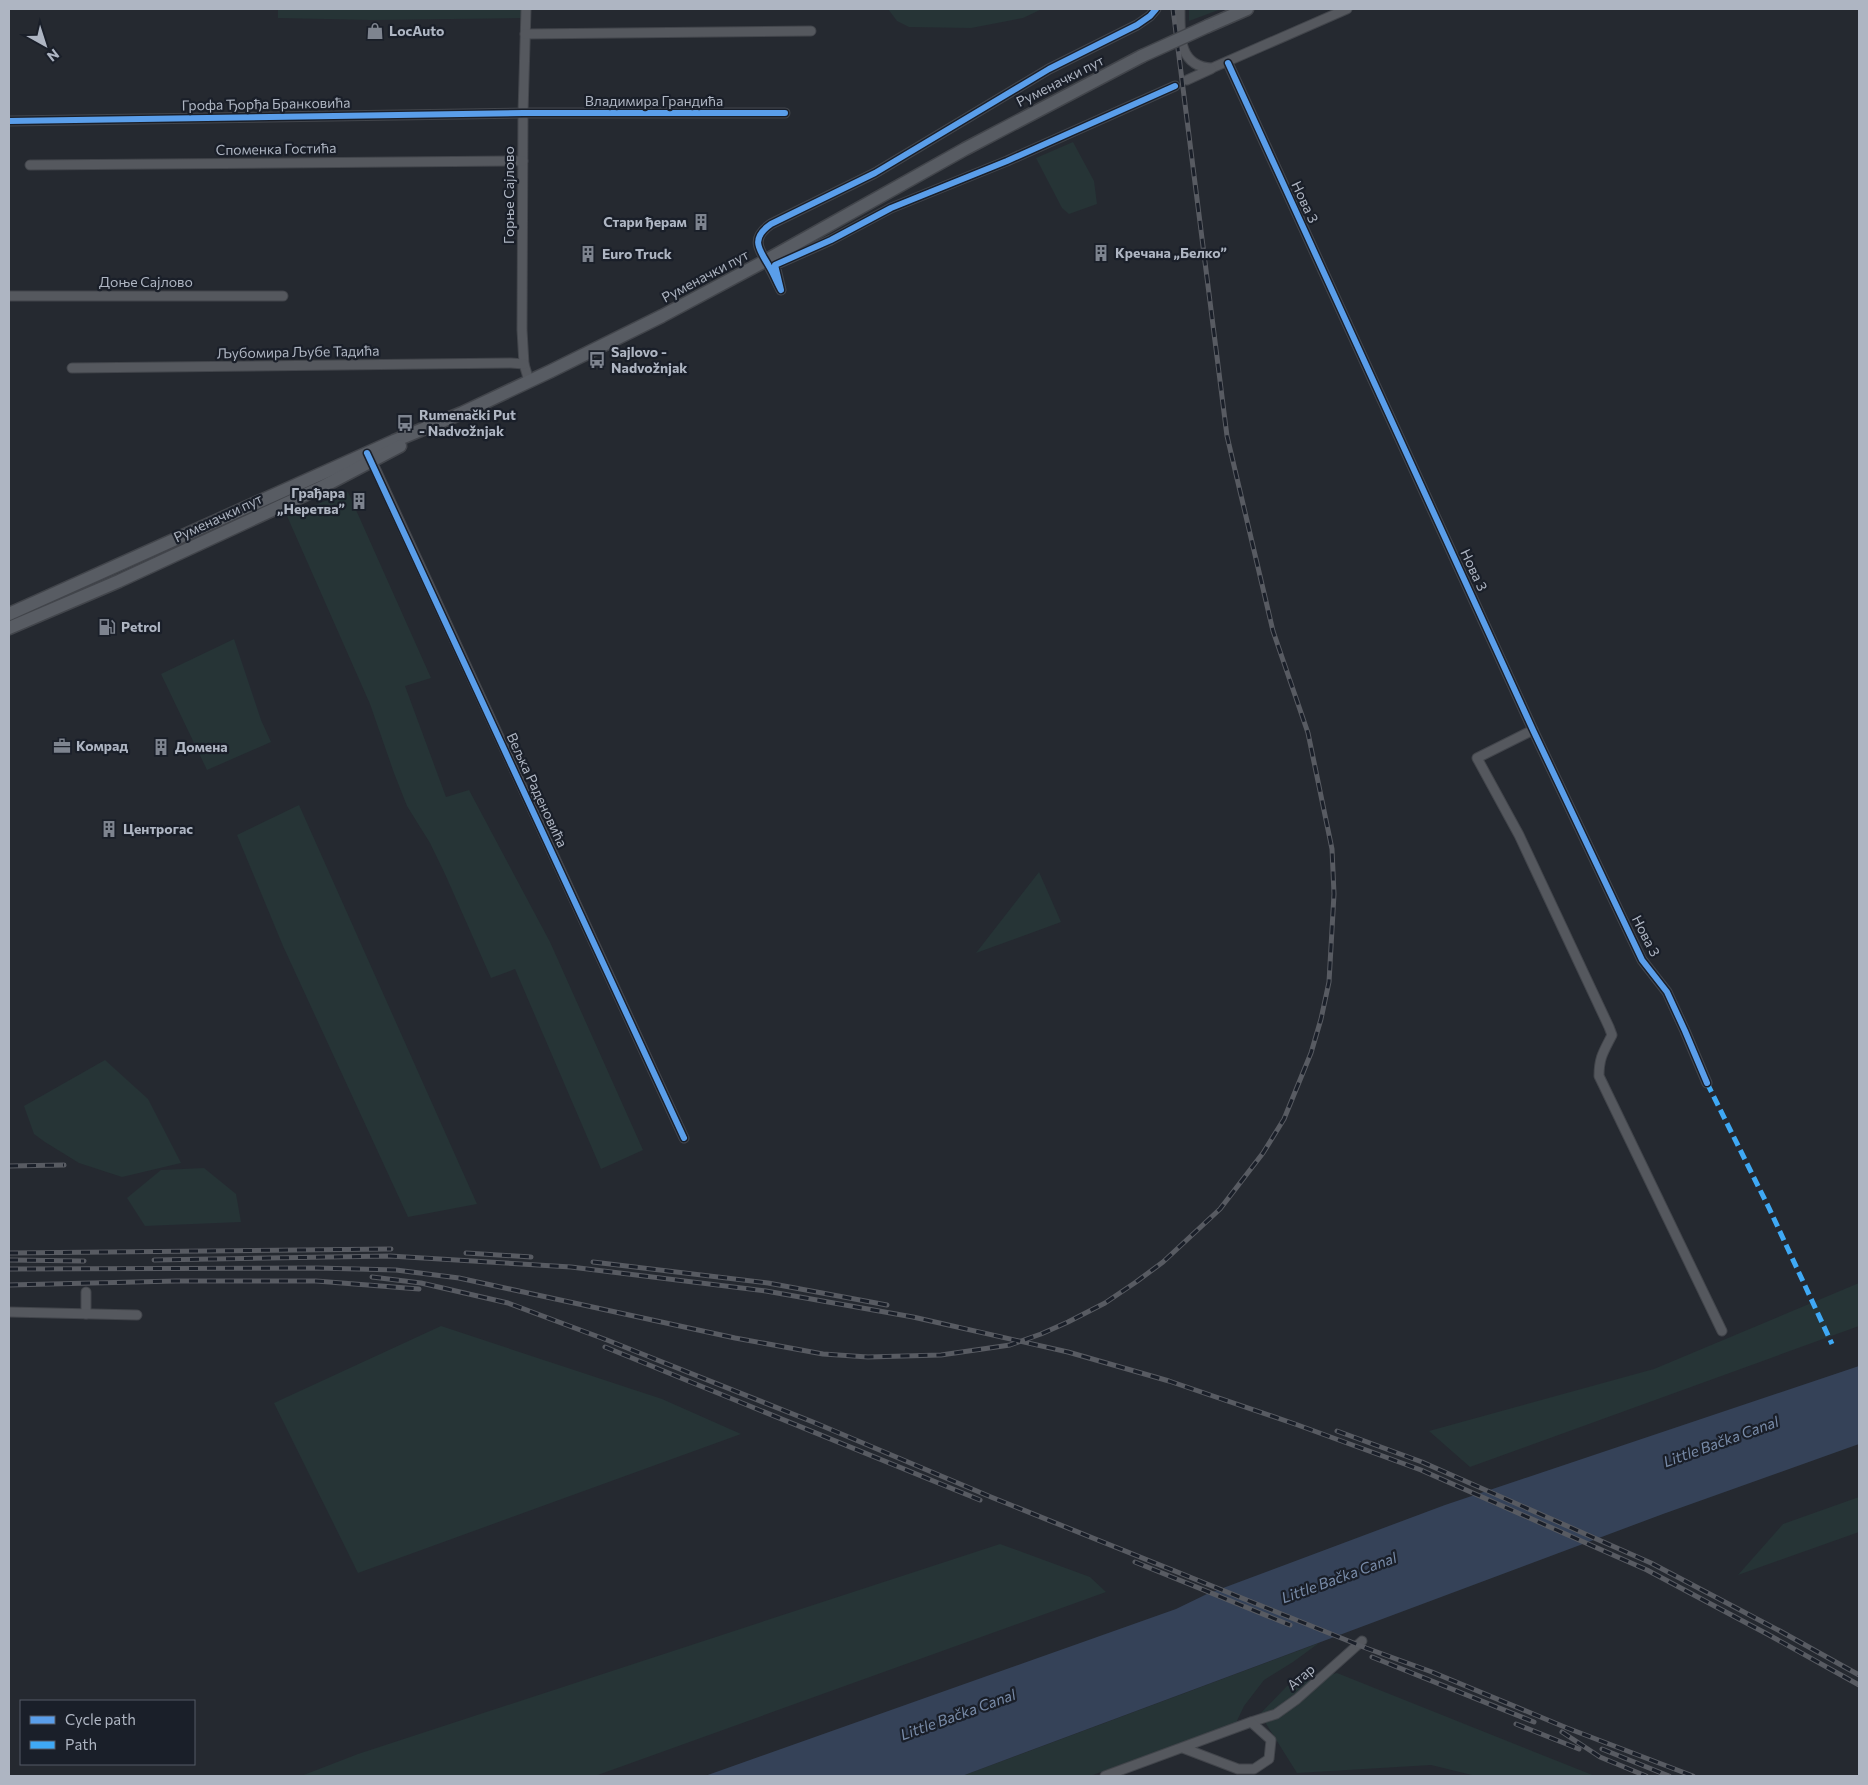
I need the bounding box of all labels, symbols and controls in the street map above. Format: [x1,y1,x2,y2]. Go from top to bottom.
north arrow [20,20,70,70]
shop icon: LocAuto [365,21,385,41]
place label: LocAuto [389,22,444,39]
text: N [44,46,63,65]
street label: Руменачки пут [1013,51,1107,110]
street label: Владимира Грандића [585,92,723,109]
street label: Грофа Ђорђа Бранковића [181,94,351,113]
street label: Споменка Гостића [216,139,336,158]
street label: Горње Сајлово [500,146,517,244]
street label: Нова 3 [1288,178,1323,225]
building icon: Стари ђерам [691,212,711,232]
place label: Стари ђерам [603,213,687,230]
building icon: Кречана „Белко” [1091,243,1111,263]
building icon: Euro Truck [578,244,598,264]
place label: Кречана „Белко” [1115,244,1227,261]
place label: Euro Truck [602,245,672,262]
street label: Руменачки пут [658,245,751,306]
street label: Доње Сајлово [99,273,193,290]
street label: Љубомира Љубе Тадића [216,342,380,361]
place label: Sajlovo - Nadvožnjak [611,343,687,376]
bus stop icon: Sajlovo - Nadvožnjak [587,350,607,370]
place label: Rumenački Put - Nadvožnjak [419,406,516,439]
bus stop icon: Rumenački Put - Nadvožnjak [395,413,415,433]
place label: Грађара „Неретва” [277,484,345,517]
street label: Руменачки пут [171,489,265,546]
building icon: Грађара „Неретва” [349,491,369,511]
street label: Нова 3 [1457,546,1492,593]
fuel station icon: Petrol [97,617,117,637]
place label: Petrol [121,618,161,635]
street label: Вељка Раденовића [503,730,571,850]
office icon: Комрад [52,736,72,756]
place label: Комрад [76,737,128,754]
building icon: Домена [151,737,171,757]
place label: Домена [175,738,228,755]
building icon: Центрогас [99,819,119,839]
place label: Центрогас [123,820,193,837]
street label: Нова 3 [1629,912,1664,959]
water label: Little Bačka Canal [1661,1411,1782,1470]
water label: Little Bačka Canal [1279,1547,1400,1606]
street label: Атар [1283,1660,1318,1693]
water label: Little Bačka Canal [898,1684,1019,1743]
legend [20,1700,195,1765]
text: Cycle path [65,1710,136,1728]
text: Path [65,1735,97,1753]

